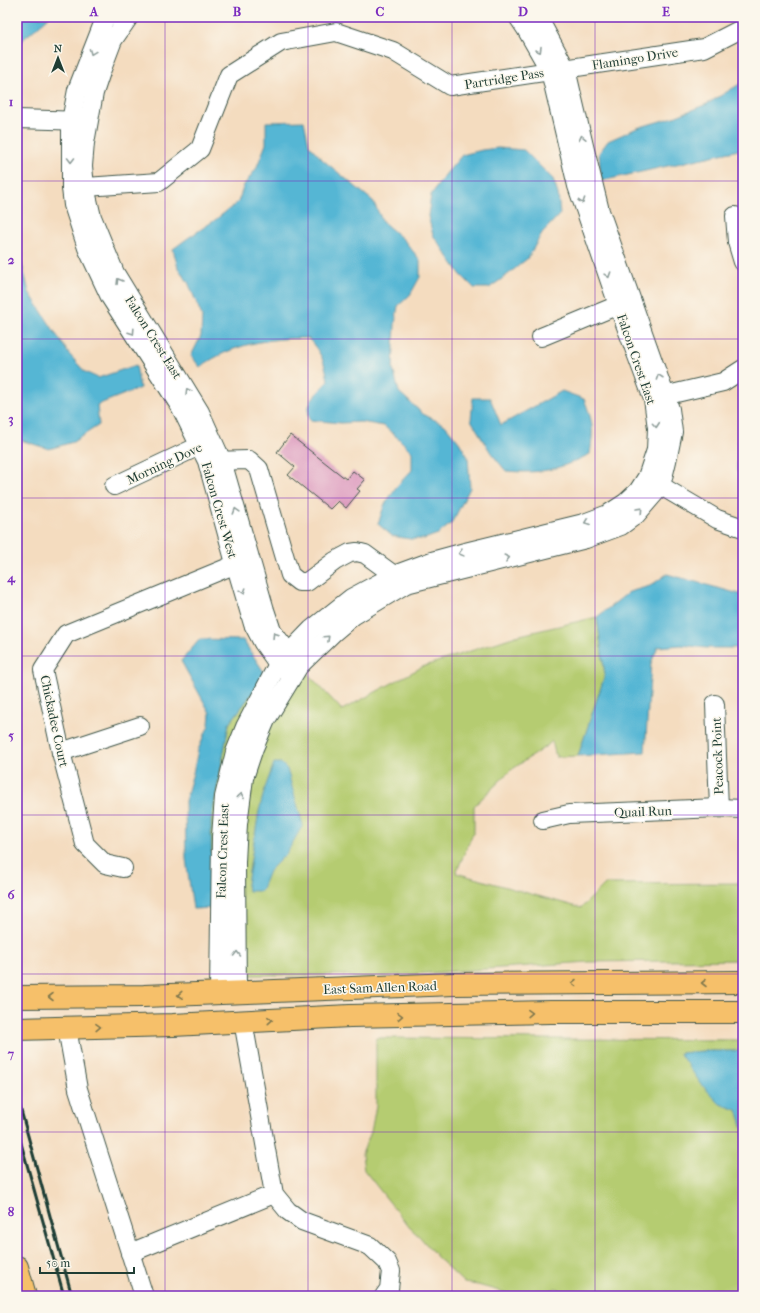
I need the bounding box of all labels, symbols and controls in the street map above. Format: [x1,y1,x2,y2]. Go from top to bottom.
text: A [89,4,99,19]
text: B [233,4,242,19]
text: C [376,4,385,19]
text: D [518,4,528,19]
text: E [662,4,670,19]
north arrow [38,38,78,78]
text: N [54,42,63,55]
street label: Flamingo Drive [591,44,680,73]
one-way arrow [534,46,541,53]
one-way arrow [89,49,97,56]
street label: Partridge Pass [463,65,545,92]
text: 1 [9,94,14,109]
one-way arrow [578,135,587,142]
one-way arrow [67,157,75,163]
one-way arrow [578,197,586,204]
text: 2 [8,252,15,267]
one-way arrow [603,272,612,279]
one-way arrow [117,278,124,285]
street label: Falcon Crest East [122,293,185,382]
street label: Falcon Crest East [614,312,659,407]
one-way arrow [128,328,135,335]
one-way arrow [655,373,664,380]
one-way arrow [185,388,192,395]
text: 3 [8,411,14,427]
one-way arrow [651,422,660,428]
street label: Morning Dove [124,439,205,487]
street label: Falcon Crest West [199,460,241,560]
one-way arrow [636,507,643,515]
one-way arrow [232,508,241,515]
one-way arrow [584,517,591,525]
one-way arrow [458,548,465,557]
one-way arrow [504,555,510,563]
text: 4 [6,570,16,586]
one-way arrow [238,587,247,594]
one-way arrow [273,632,280,639]
one-way arrow [322,635,330,643]
street label: Chickadee Court [37,674,72,769]
street label: Peacock Point [709,717,726,795]
text: 5 [8,728,14,743]
one-way arrow [236,793,245,799]
street label: Falcon Crest East [213,803,232,899]
street label: Quail Run [614,803,673,820]
text: 6 [7,887,15,902]
one-way arrow [233,951,241,957]
street label: East Sam Allen Road [323,978,438,997]
one-way arrow [571,979,577,987]
one-way arrow [701,979,707,987]
one-way arrow [177,990,183,999]
one-way arrow [48,993,54,1001]
one-way arrow [527,1009,533,1017]
one-way arrow [397,1012,403,1020]
one-way arrow [267,1015,273,1024]
one-way arrow [95,1023,101,1031]
text: 7 [7,1046,15,1061]
text: 8 [8,1204,15,1219]
scale bar [40,1249,134,1275]
text: 50 m [46,1256,70,1270]

